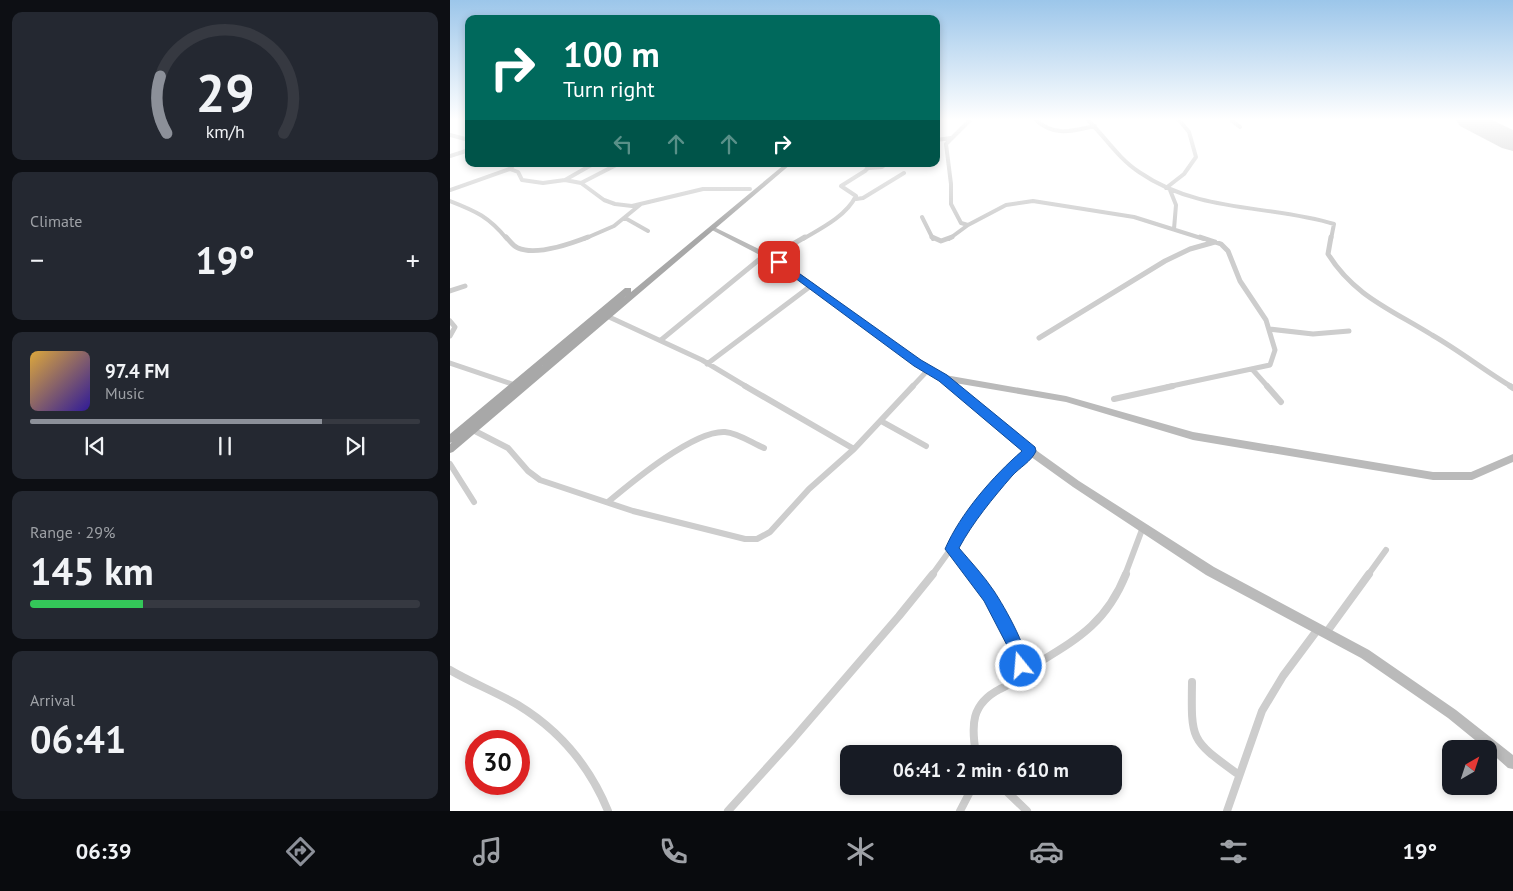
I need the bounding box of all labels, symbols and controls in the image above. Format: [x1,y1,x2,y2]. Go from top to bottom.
text: 100 m [563,31,660,77]
icon: right [480,35,545,100]
text: 29 [196,59,254,126]
text: Turn right [563,75,655,103]
text: km/h [205,120,245,143]
icon: left [609,130,637,158]
icon: ahead [662,130,690,158]
icon: ahead [715,130,743,158]
icon: right [768,130,796,158]
text: Climate [30,211,82,231]
text: 19° [195,235,255,284]
text: − [30,241,44,278]
text: + [406,241,420,278]
pin [758,241,800,283]
icon: arrive [765,248,793,276]
text: 97.4 FM [105,359,169,383]
text: Music [105,383,145,403]
icon: previous [81,432,109,460]
icon: pause [211,432,239,460]
icon: next [341,432,369,460]
text: Range · 29% [30,522,115,542]
text: 145 km [30,546,154,595]
position arrow [994,639,1046,691]
text: Arrival [30,690,75,710]
text: 06:41 [30,714,126,763]
speed limit sign: 30 [465,730,530,795]
north arrow [1442,740,1498,795]
map controls [1442,740,1497,795]
text: 06:41 · 2 min · 610 m [893,758,1069,782]
icon: directions [283,834,318,869]
icon: music [470,834,505,869]
icon: phone [656,834,691,869]
icon: climate [843,834,878,869]
icon: car [1029,834,1064,869]
icon: filters [1216,834,1251,869]
text: 06:39 [76,837,132,865]
text: 19° [1403,837,1437,865]

